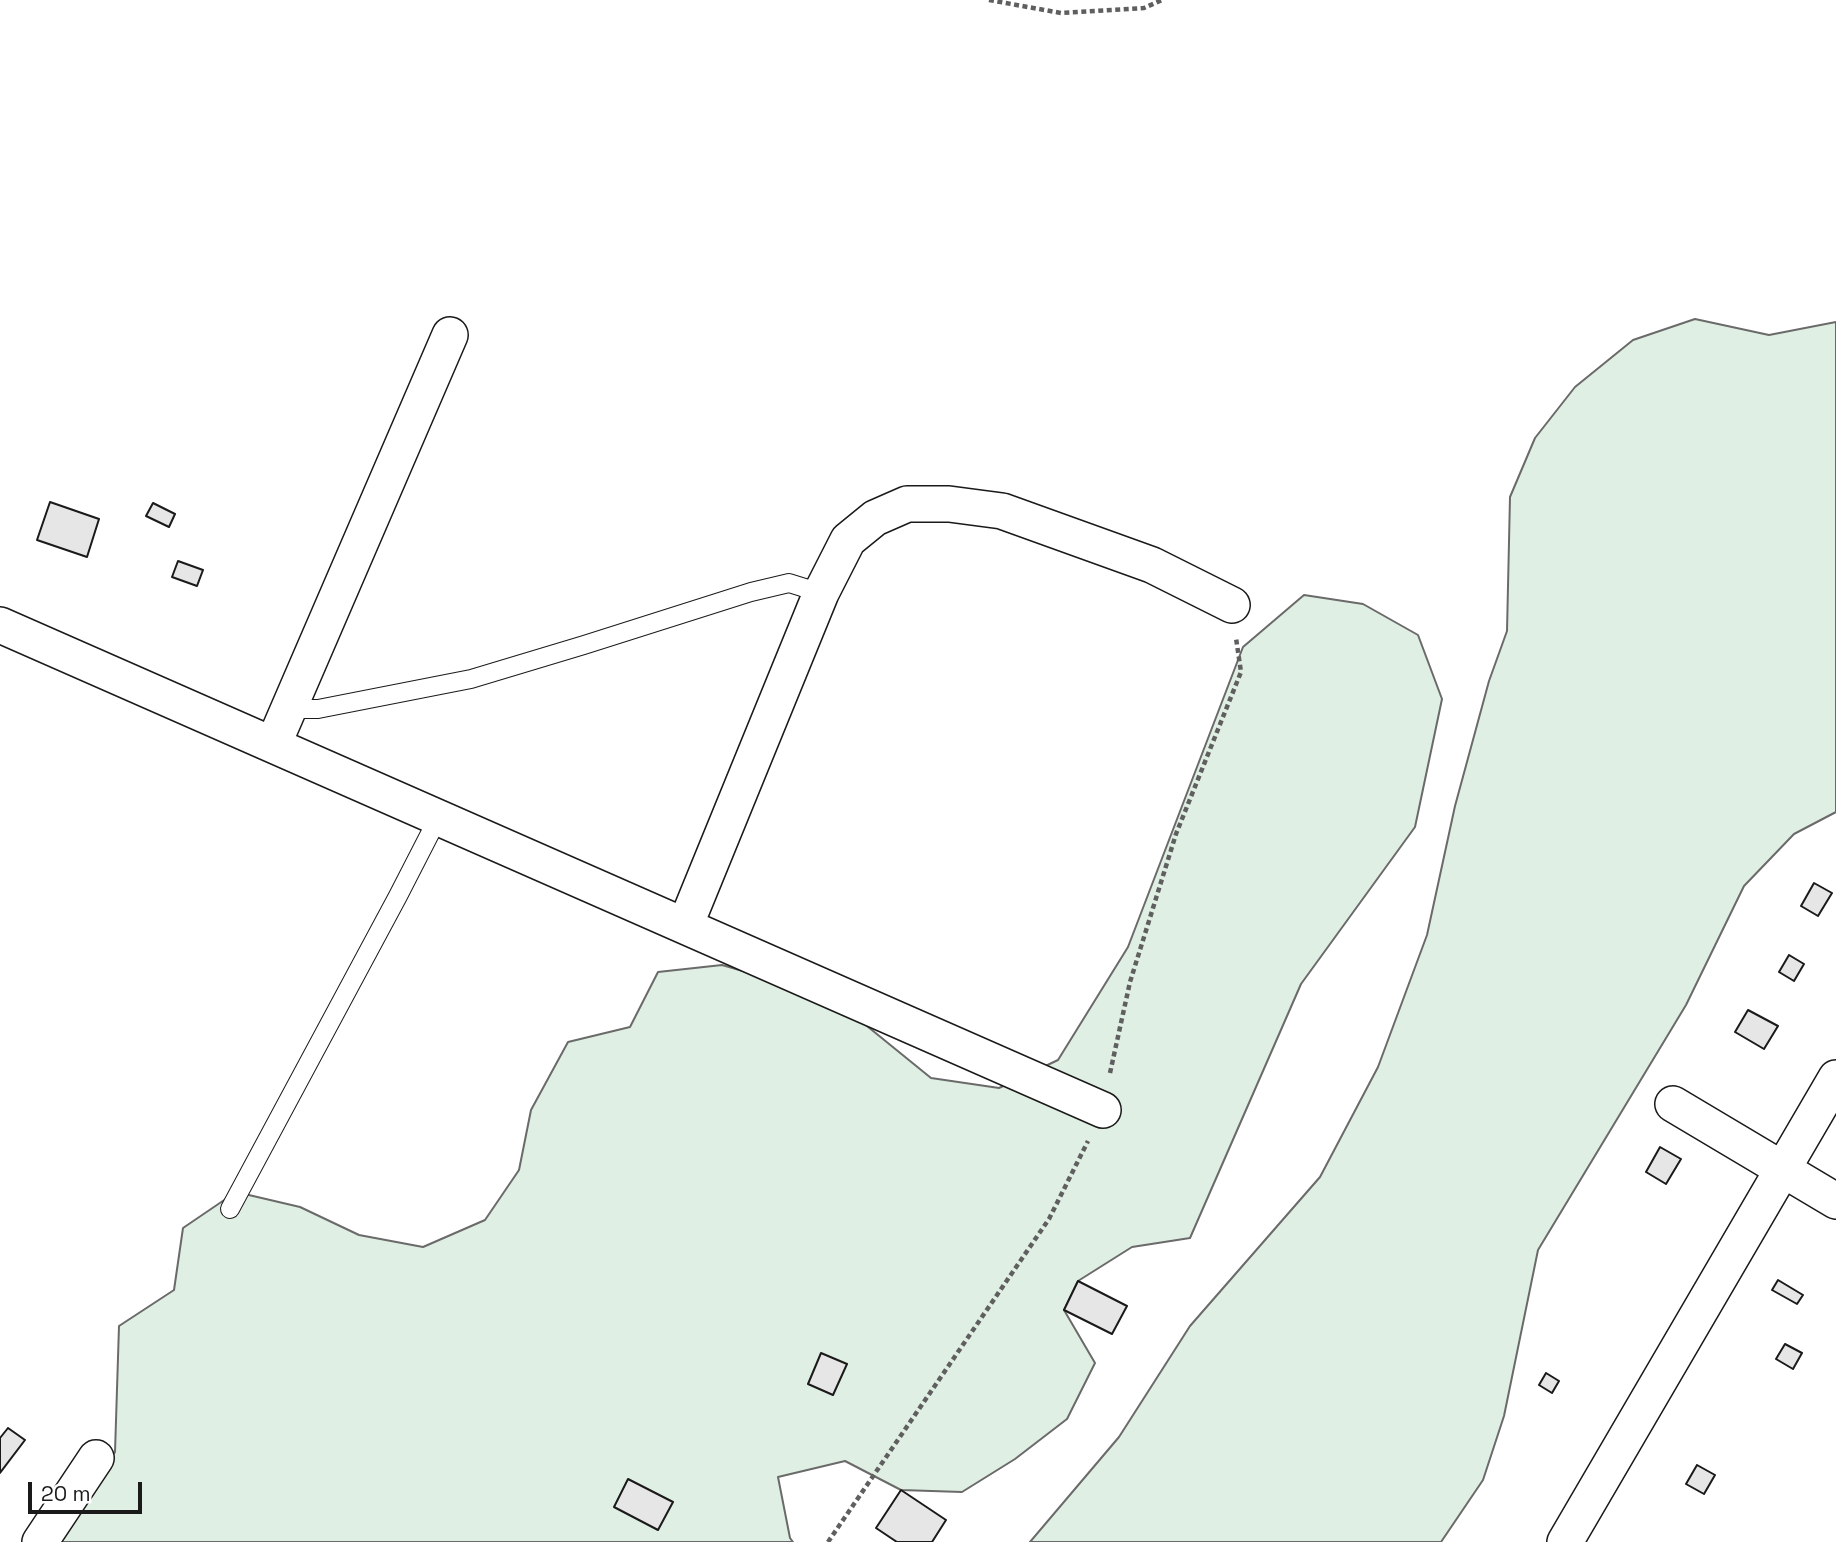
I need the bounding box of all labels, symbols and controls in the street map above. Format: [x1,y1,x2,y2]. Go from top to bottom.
scale bar [32,1468,145,1512]
text: 20 m [41,1480,91,1507]

